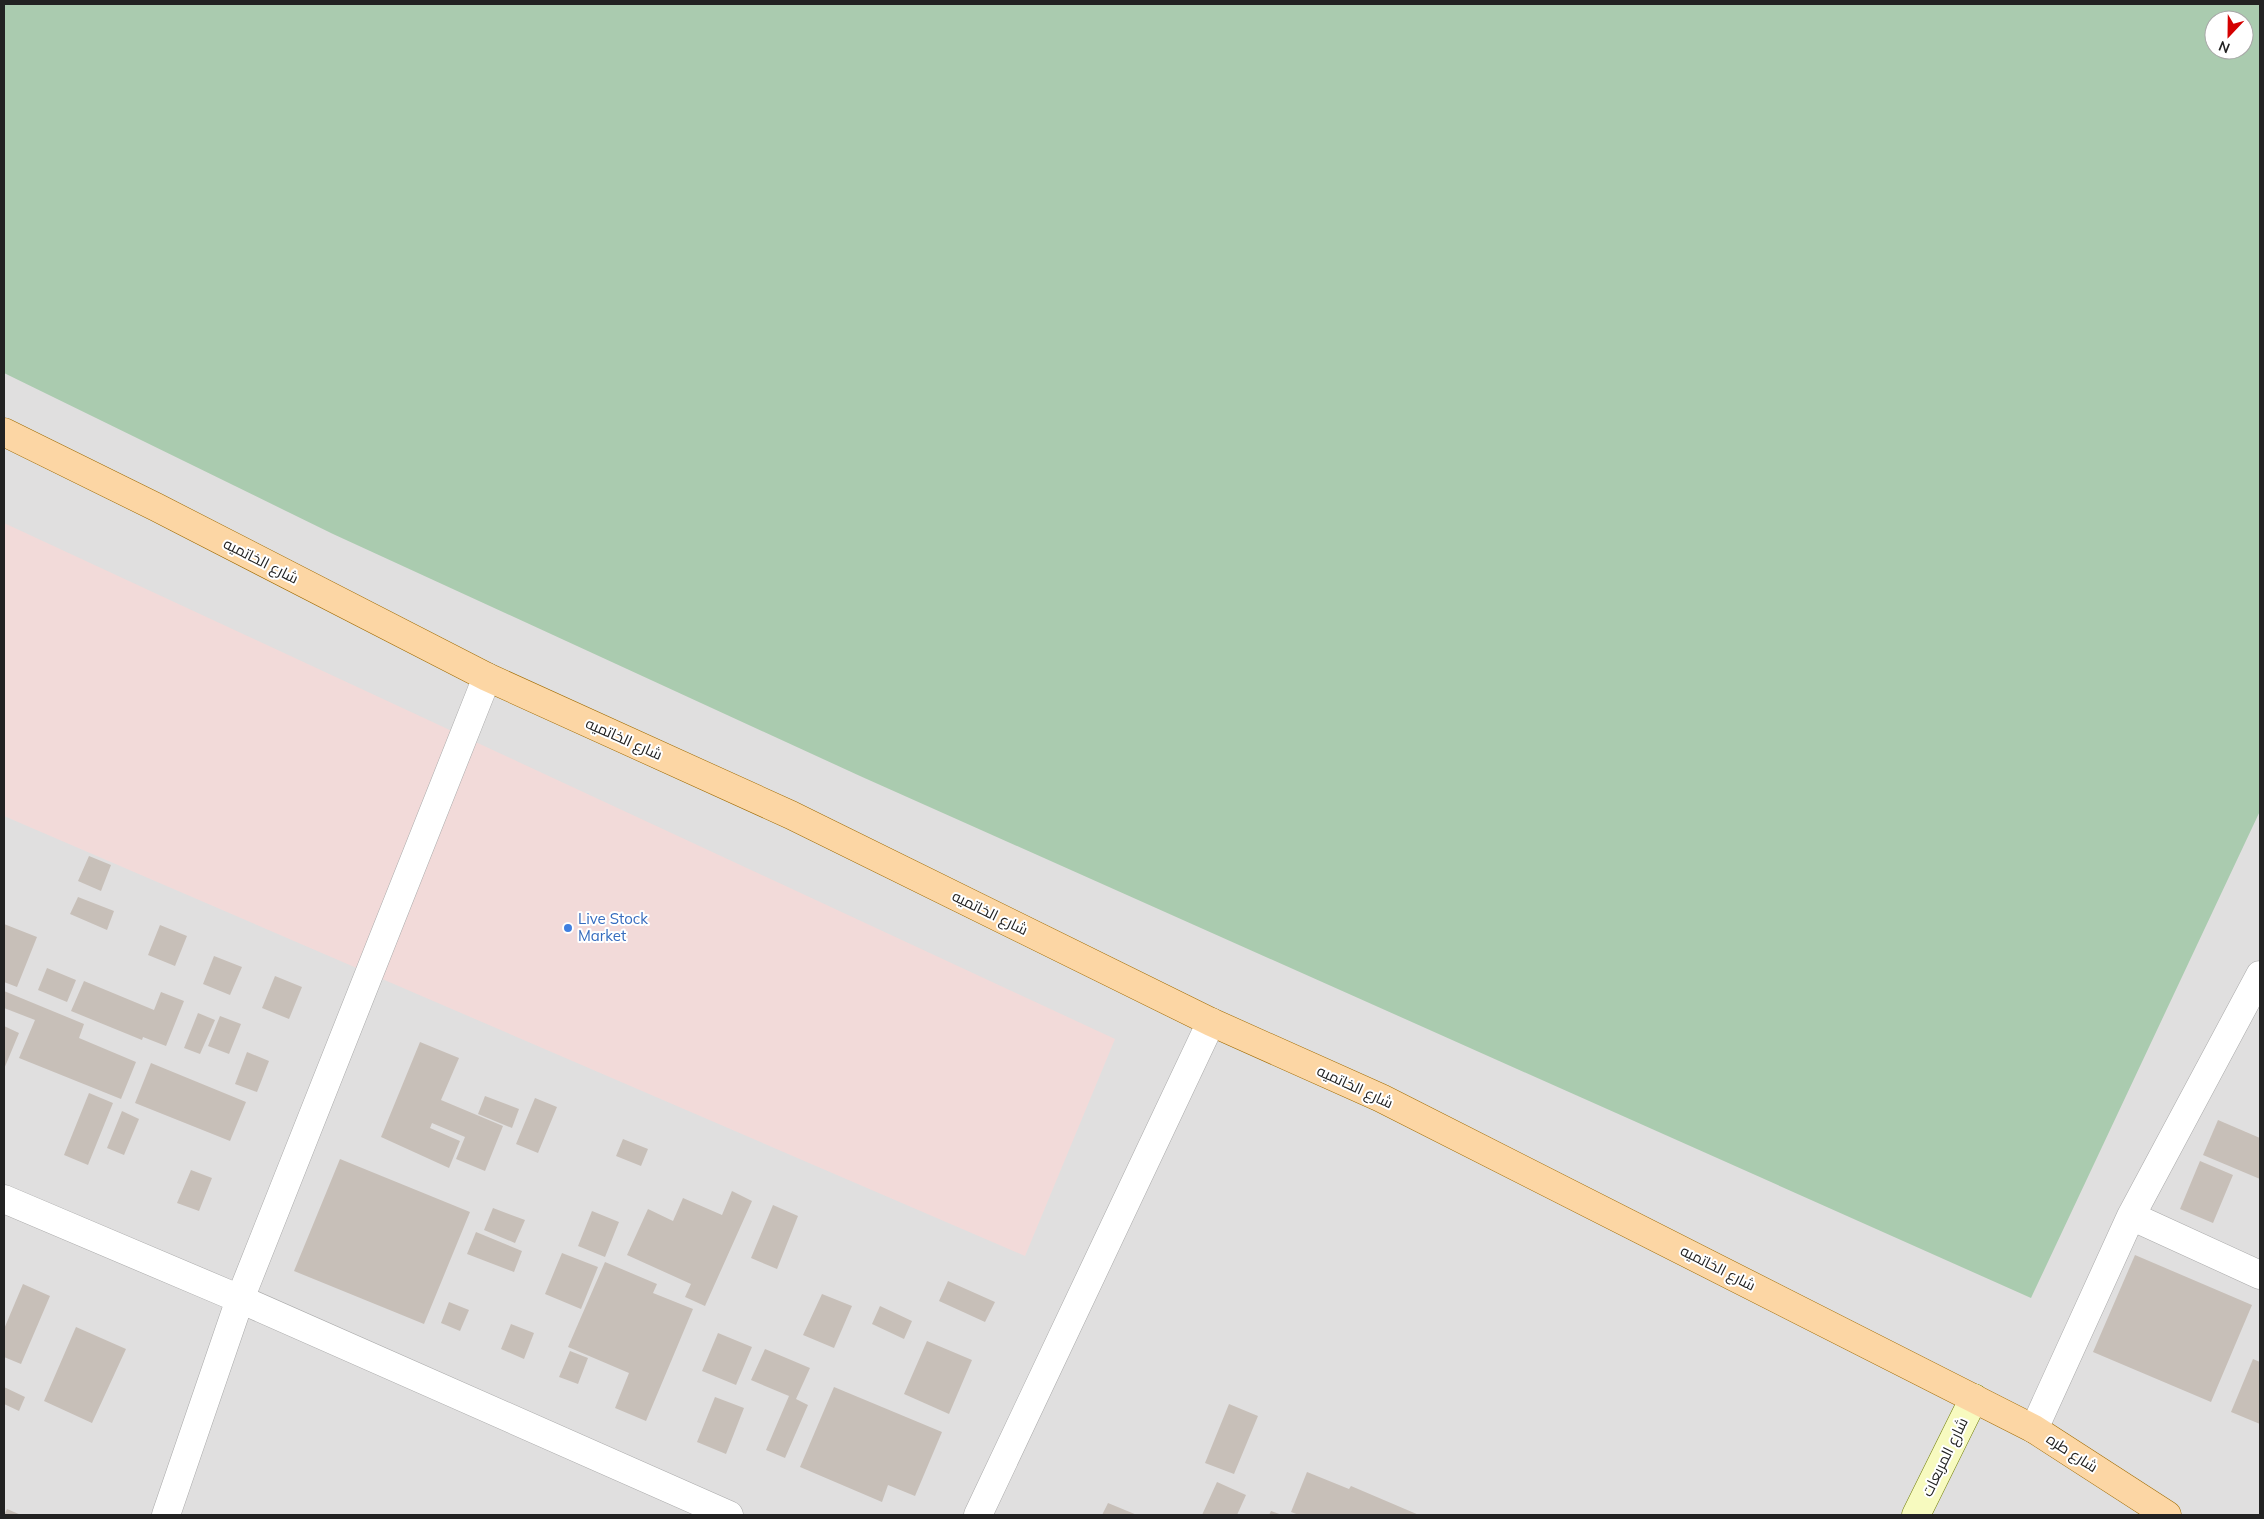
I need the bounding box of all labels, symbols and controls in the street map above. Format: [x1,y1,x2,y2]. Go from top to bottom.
north arrow [2204,10,2254,60]
text: N [2216,37,2232,57]
street label: شارع الخاتميه [220,534,302,589]
street label: شارع الخاتميه [582,713,665,766]
street label: شارع الخاتميه [948,886,1031,941]
place label: Live Stock Market [578,909,648,945]
marker: Live Stock Market [562,922,574,934]
street label: شارع الخاتميه [1313,1061,1396,1114]
street label: شارع الخاتميه [1677,1241,1759,1296]
street label: شارع المربعات [1917,1414,1974,1500]
street label: شارع طره [2042,1429,2102,1478]

